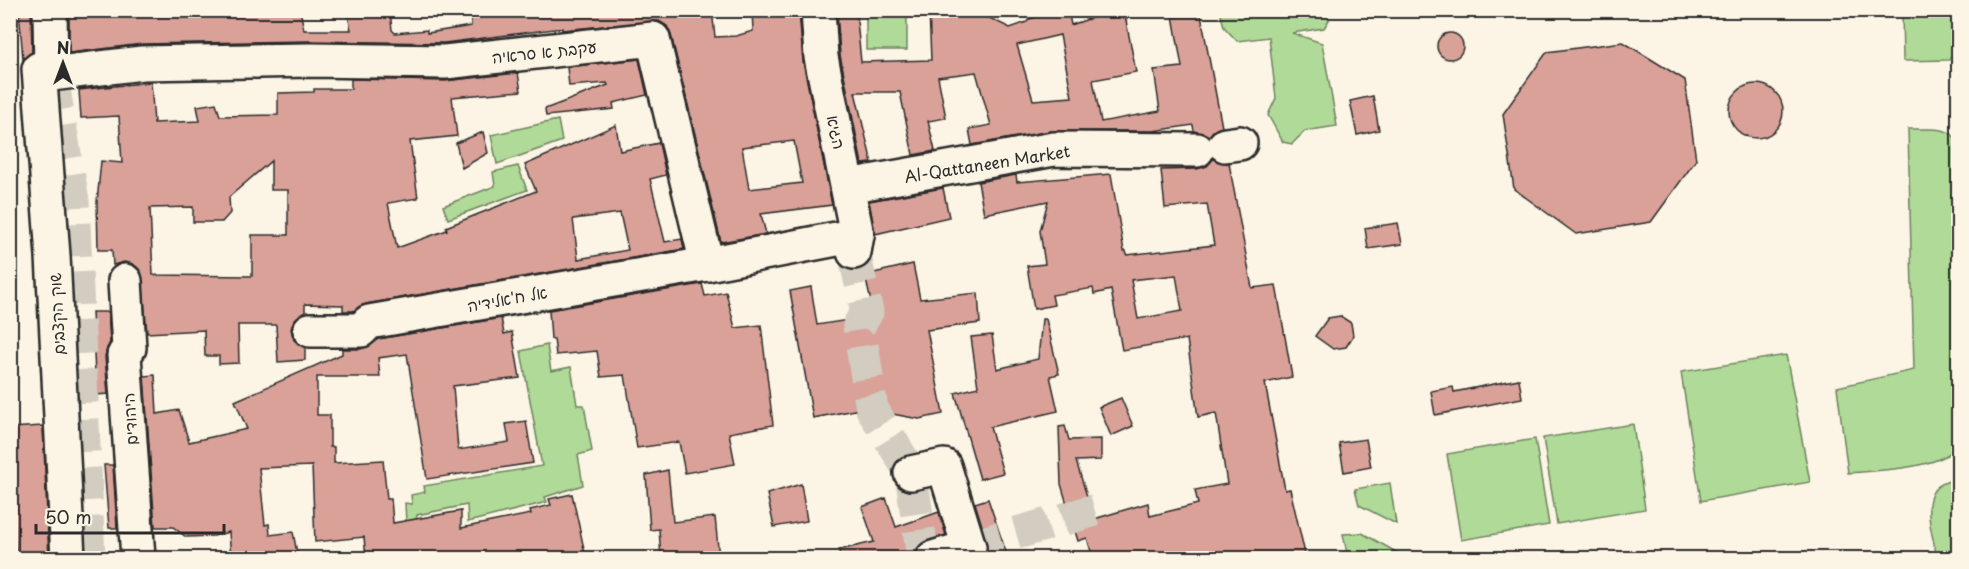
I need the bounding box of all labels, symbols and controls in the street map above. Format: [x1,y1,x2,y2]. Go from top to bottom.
north arrow [33,33,93,93]
street label: עקבת א סראיה [490,34,598,68]
text: N [57,35,69,59]
street label: הגיא [822,113,852,151]
street label: Al-Qattaneen Market [902,138,1072,188]
street label: שוק הקצבים [42,272,70,356]
street label: אל ח'אלידיה [465,279,549,317]
street label: היהודים [115,392,143,446]
scale bar [36,497,224,535]
text: 50 m [45,503,92,530]

